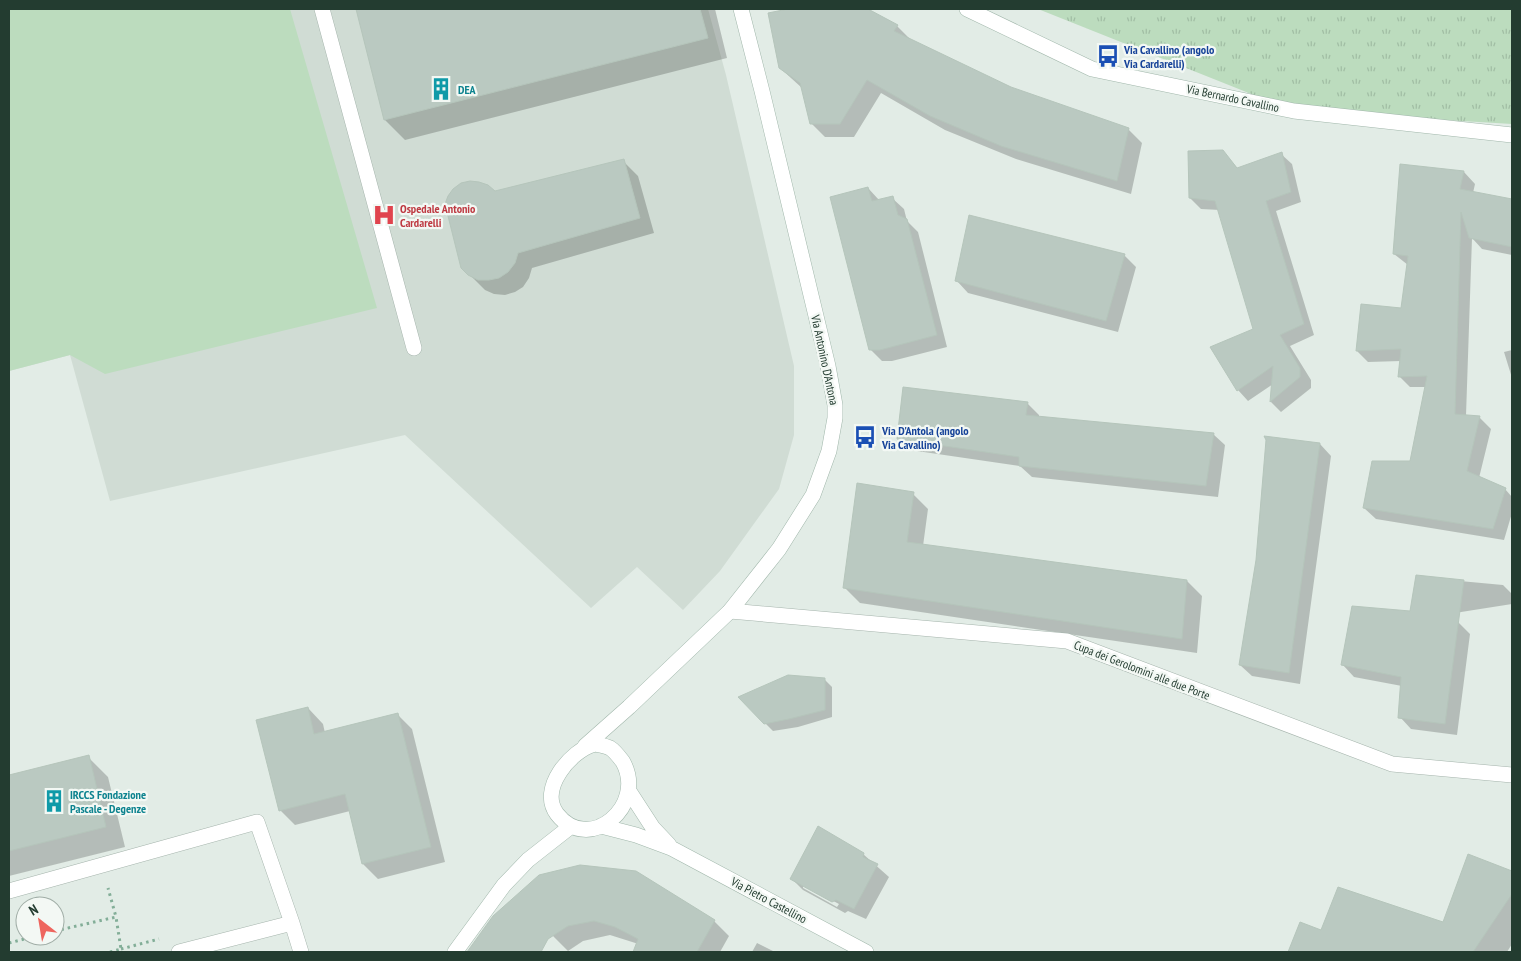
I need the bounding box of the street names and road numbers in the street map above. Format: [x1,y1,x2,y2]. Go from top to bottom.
street label: Via Bernardo Cavallino [1185,81,1281,115]
street label: Via Antonino D'Antona [808,313,842,407]
street label: Cupa dei Gerolomini alle due Porte [1072,637,1212,703]
street label: Via Pietro Castellino [728,873,810,926]

